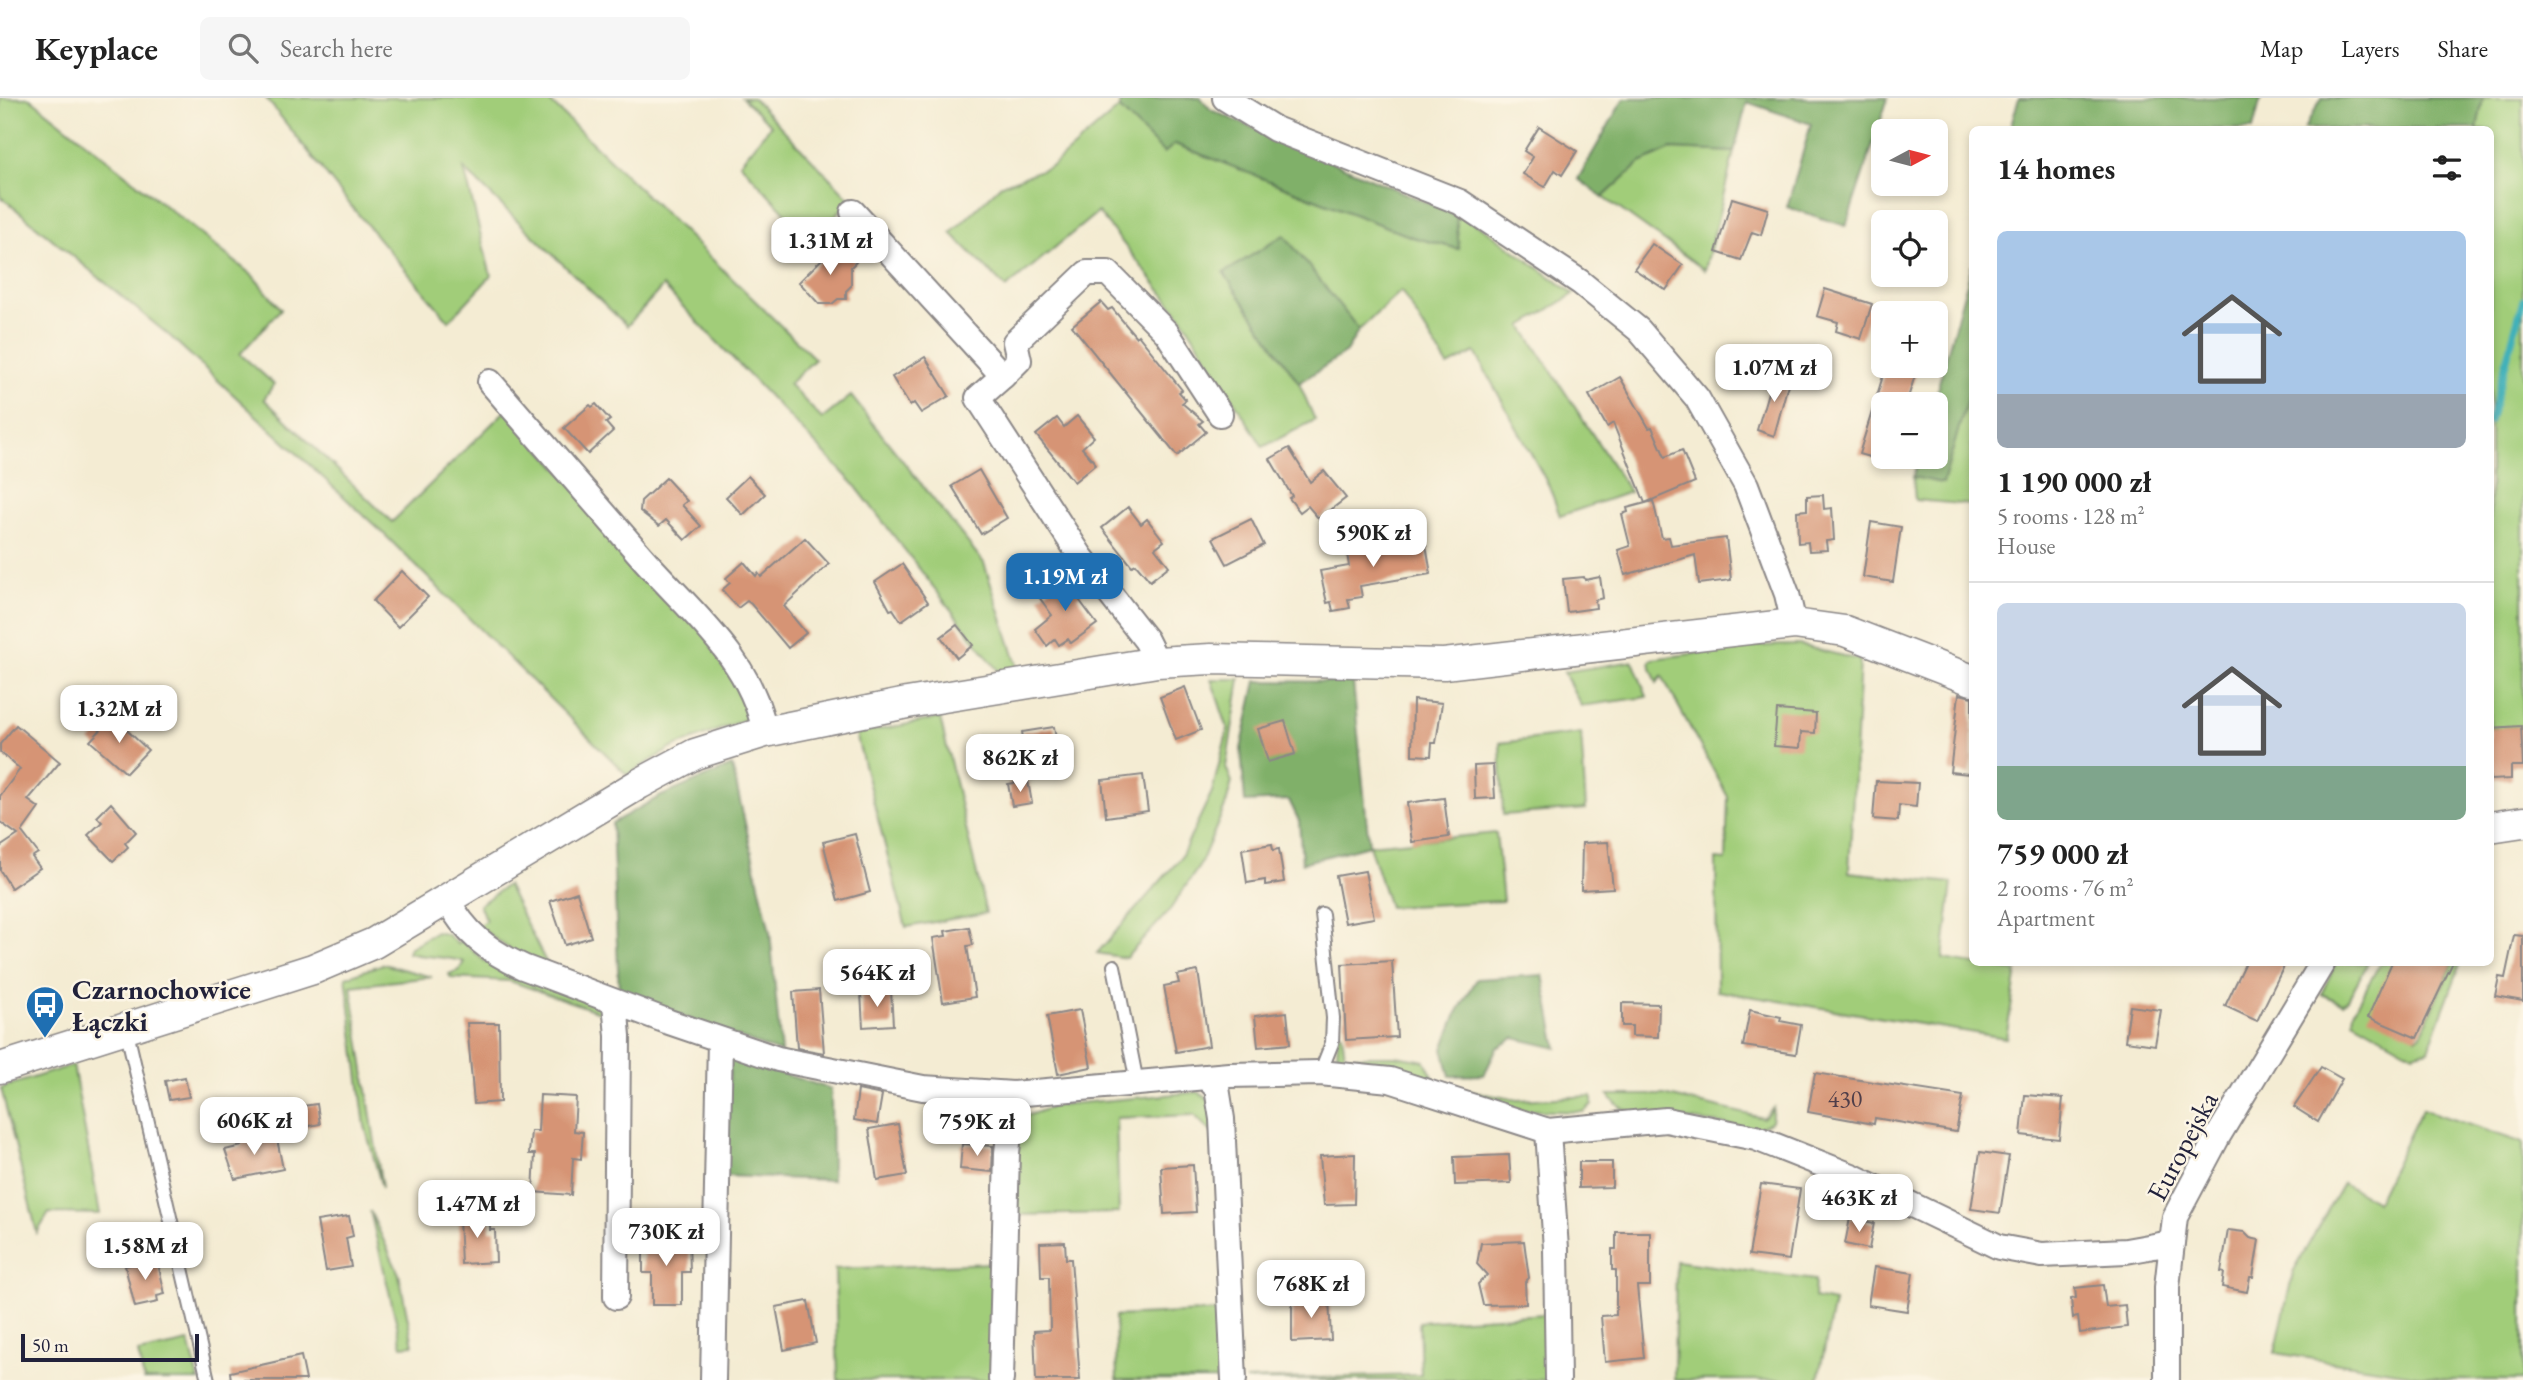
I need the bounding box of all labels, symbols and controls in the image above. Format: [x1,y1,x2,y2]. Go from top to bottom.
search box [200,17,690,80]
text: Keyplace [35,27,158,70]
icon: search [224,29,262,67]
text: Search here [280,31,393,65]
text: Map [2260,33,2303,64]
text: Layers [2341,33,2400,64]
text: Share [2438,33,2488,64]
north arrow [1871,119,1948,196]
map controls [1871,119,1948,469]
text: 14 homes [1997,149,2115,188]
icon: filters [2428,149,2466,187]
button: locate [1871,210,1948,287]
pin: 1.31M zł [758,218,902,277]
text: 1.31M zł [787,225,873,255]
icon: home [2169,276,2295,402]
button: + [1871,301,1948,378]
pin: 1.07M zł [1702,344,1846,404]
text: 1.07M zł [1731,352,1817,382]
button: − [1871,392,1948,469]
text: 1 190 000 zł [1997,462,2151,501]
text: 5 rooms · 128 m² [1997,501,2145,531]
pin: 590K zł [1308,510,1438,569]
text: 590K zł [1335,517,1411,547]
text: House [1997,531,2056,561]
pin: 1.19M zł [993,554,1137,613]
text: 1.19M zł [1022,561,1108,591]
icon: home [2169,648,2295,774]
pin: 1.32M zł [47,686,191,745]
text: 1.32M zł [76,693,162,723]
pin: 862K zł [955,734,1085,794]
text: 862K zł [982,742,1058,772]
text: 759 000 zł [1997,834,2128,873]
text: 2 rooms · 76 m² [1997,873,2134,903]
text: Apartment [1997,903,2095,933]
pin: 564K zł [812,950,942,1009]
text: 564K zł [839,957,915,987]
place label: Czarnochowice Łączki [72,971,251,1039]
bus stop icon: Czarnochowice Łączki [24,984,66,1039]
house number: 430 [1828,1083,1862,1114]
street label: Europejska [2138,1084,2226,1207]
pin: 606K zł [189,1098,319,1157]
pin: 759K zł [912,1098,1042,1158]
text: 606K zł [216,1105,292,1135]
text: 759K zł [939,1106,1015,1136]
pin: 463K zł [1794,1174,1924,1234]
pin: 1.47M zł [405,1180,549,1240]
text: 463K zł [1821,1182,1897,1212]
text: 1.47M zł [434,1188,520,1218]
pin: 730K zł [601,1208,731,1268]
text: 730K zł [628,1216,704,1246]
pin: 1.58M zł [73,1222,217,1282]
text: 1.58M zł [102,1230,188,1260]
pin: 768K zł [1246,1260,1376,1320]
text: 768K zł [1273,1268,1349,1298]
scale bar [21,1331,200,1363]
text: 50 m [32,1333,69,1358]

